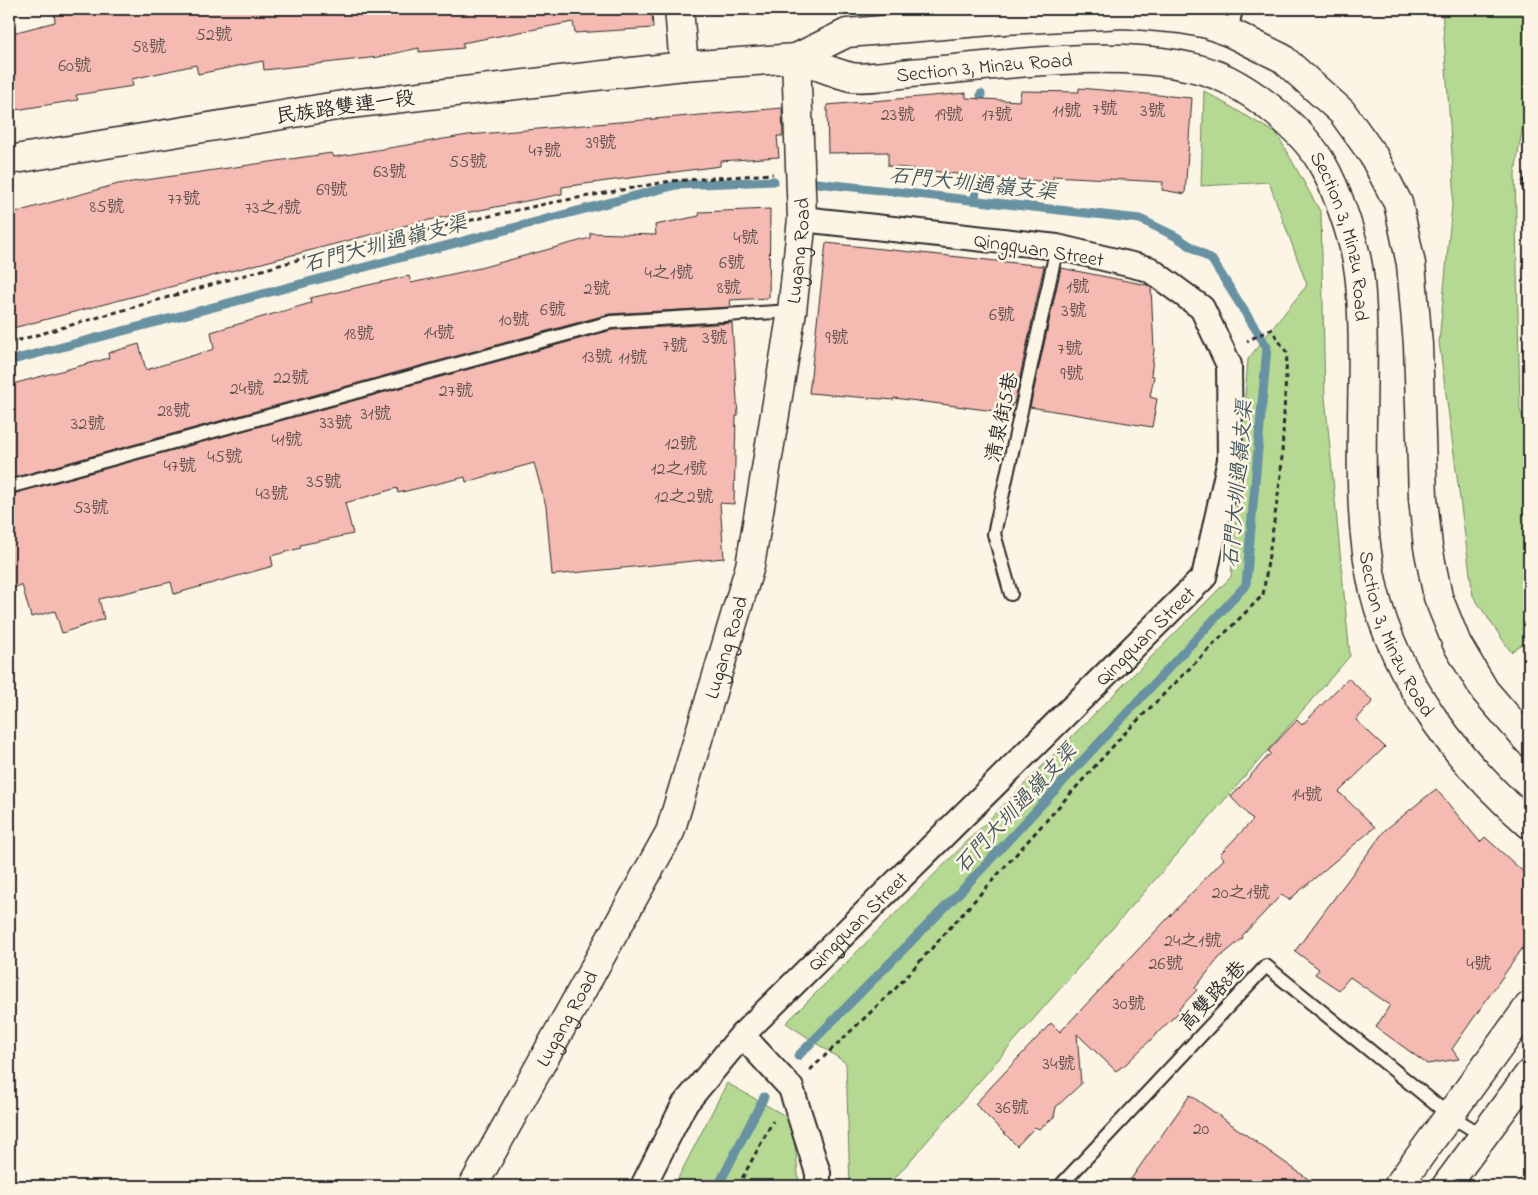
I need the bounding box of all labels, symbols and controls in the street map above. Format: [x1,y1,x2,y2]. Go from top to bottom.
house number: 52號 [195,23,233,49]
house number: 58號 [131,35,167,61]
street label: Section 3, Minzu Road [895,47,1073,92]
house number: 60號 [58,54,92,80]
street label: 民族路雙連一段 [274,84,417,133]
house number: 7號 [1092,97,1118,123]
house number: 11號 [1052,99,1082,125]
house number: 3號 [1140,99,1166,125]
house number: 23號 [881,103,915,129]
house number: 19號 [934,103,964,129]
house number: 17號 [981,103,1013,129]
house number: 39號 [586,131,616,157]
house number: 47號 [529,139,561,165]
street label: Section 3, Minzu Road [1301,146,1374,322]
house number: 55號 [449,150,487,176]
house number: 63號 [373,160,407,186]
water label: 石門大圳過嶺支渠 [888,161,1060,209]
house number: 69號 [316,178,348,204]
house number: 77號 [168,187,200,213]
house number: 85號 [89,195,125,221]
house number: 73之1號 [245,196,301,222]
street label: Lugang Road [781,197,819,305]
water label: 石門大圳過嶺支渠 [300,208,472,281]
house number: 4號 [733,226,759,252]
street label: Qingquan Street [971,227,1106,277]
house number: 6號 [719,251,745,277]
house number: 4之1號 [644,261,694,287]
house number: 1號 [1066,275,1090,301]
house number: 8號 [717,276,741,302]
house number: 2號 [584,277,610,303]
house number: 6號 [540,298,566,324]
house number: 3號 [1061,299,1087,325]
house number: 6號 [989,303,1015,329]
house number: 10號 [498,308,530,334]
house number: 14號 [423,321,455,347]
house number: 18號 [344,322,374,348]
house number: 3號 [702,326,728,352]
house number: 9號 [825,326,849,352]
house number: 7號 [662,334,688,360]
house number: 7號 [1057,337,1083,363]
house number: 13號 [581,345,613,371]
house number: 11號 [618,346,648,372]
house number: 9號 [1060,362,1084,388]
house number: 22號 [273,366,309,392]
street label: 清泉街5巷 [980,369,1027,465]
house number: 24號 [230,377,264,403]
house number: 27號 [439,379,473,405]
water label: 石門大圳過嶺支渠 [1217,397,1261,569]
house number: 28號 [157,399,191,425]
house number: 31號 [360,402,392,428]
house number: 33號 [320,411,352,437]
house number: 32號 [71,412,105,438]
house number: 41號 [271,428,303,454]
house number: 12號 [665,432,697,458]
house number: 45號 [207,445,243,471]
house number: 47號 [164,454,196,480]
house number: 12之1號 [651,457,707,483]
house number: 35號 [306,470,342,496]
house number: 43號 [256,482,288,508]
house number: 12之2號 [654,485,714,511]
house number: 53號 [73,496,109,522]
street label: Section 3, Minzu Road [1350,549,1441,724]
street label: Qingquan Street [1090,581,1204,694]
street label: Lugang Road [699,593,757,703]
water label: 石門大圳過嶺支渠 [948,736,1086,881]
house number: 14號 [1291,783,1323,809]
street label: Qingquan Street [802,866,916,979]
house number: 20之1號 [1212,881,1270,907]
house number: 24之1號 [1164,929,1222,955]
house number: 26號 [1149,952,1183,978]
house number: 4號 [1466,952,1492,978]
street label: 高雙路8巷 [1173,954,1255,1039]
street label: Lugang Road [530,966,607,1073]
house number: 30號 [1112,992,1146,1018]
house number: 34號 [1043,1052,1075,1078]
house number: 36號 [995,1096,1029,1122]
house number: 20 [1193,1117,1210,1143]

